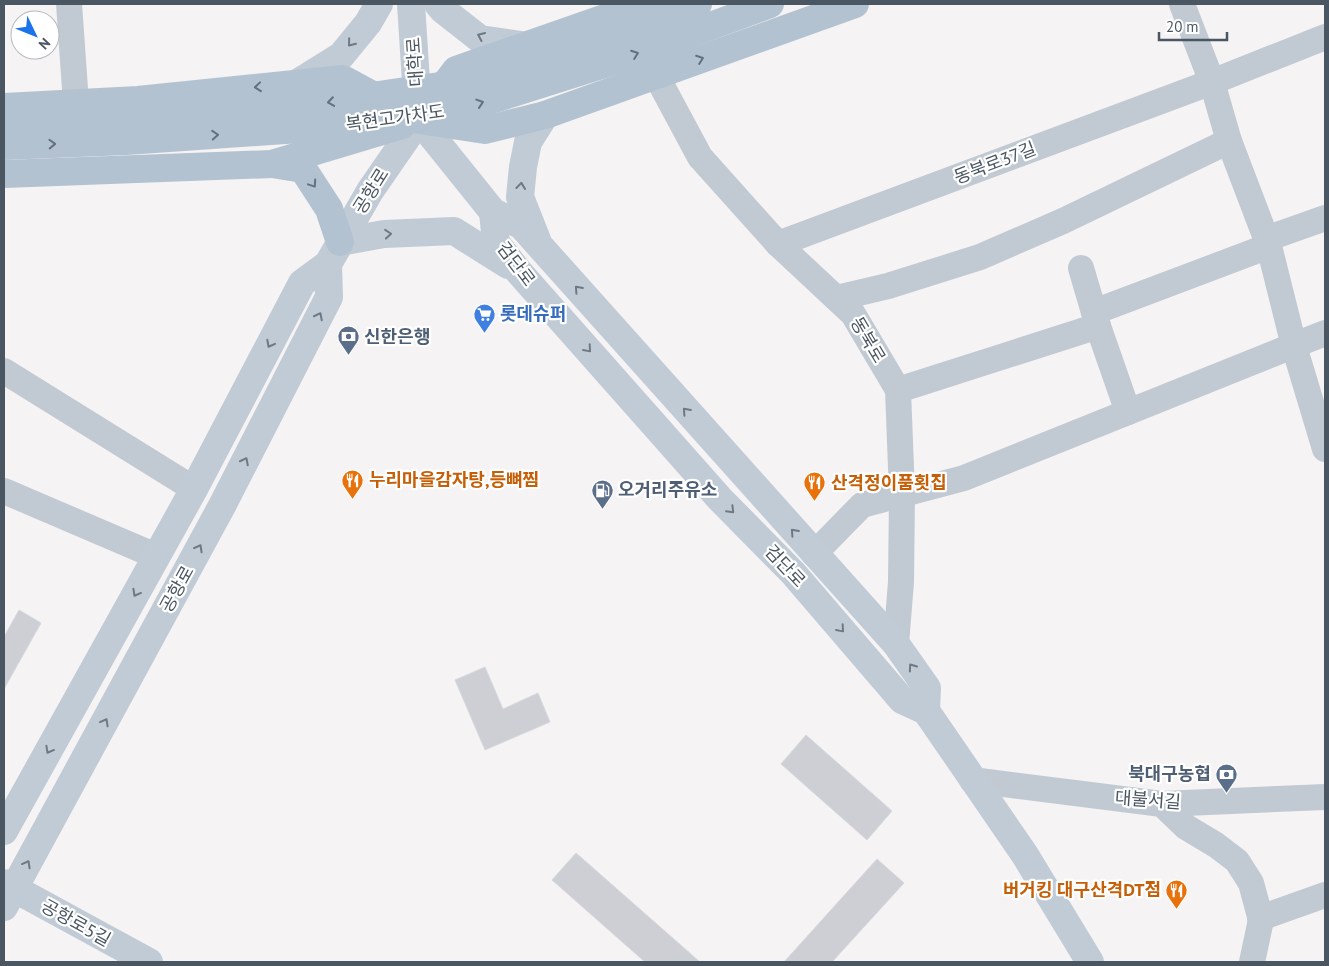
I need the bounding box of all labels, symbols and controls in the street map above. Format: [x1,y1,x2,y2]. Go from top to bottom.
north arrow [10,10,60,60]
scale bar [1159,10,1226,42]
text: 20 m [1166,17,1199,36]
one-way arrow [477,33,486,43]
text: N [35,34,54,53]
street label: 대학로 [401,36,428,88]
one-way arrow [348,38,357,47]
one-way arrow [630,50,638,60]
one-way arrow [695,55,704,65]
one-way arrow [254,82,262,93]
one-way arrow [327,96,335,107]
street label: 복현고가차도 [344,99,446,136]
one-way arrow [475,99,484,109]
one-way arrow [211,129,219,140]
street label: 동북로37길 [951,136,1039,189]
one-way arrow [49,139,57,149]
street label: 공항로 [348,164,393,218]
one-way arrow [307,179,316,188]
one-way arrow [515,182,526,190]
one-way arrow [384,229,392,240]
street label: 검단로 [492,237,541,290]
one-way arrow [575,286,584,295]
supermarket icon: 롯데슈퍼 [472,302,496,333]
place label: 롯데슈퍼 [500,302,566,325]
one-way arrow [313,312,323,321]
street label: 동북로 [846,313,891,367]
bank icon: 신한은행 [336,325,360,356]
place label: 신한은행 [364,325,430,348]
one-way arrow [266,339,276,348]
one-way arrow [582,344,591,353]
one-way arrow [683,407,692,416]
one-way arrow [239,457,249,466]
restaurant icon: 누리마을감자탕,등뼈찜 [341,468,365,499]
place label: 누리마을감자탕,등뼈찜 [369,468,539,491]
restaurant icon: 산격정이품횟집 [803,471,827,502]
place label: 산격정이품횟집 [831,471,947,494]
fuel station icon: 오거리주유소 [590,478,614,509]
place label: 오거리주유소 [618,478,717,501]
one-way arrow [725,504,734,513]
one-way arrow [791,528,800,537]
street label: 검단로 [760,540,811,592]
one-way arrow [193,544,203,553]
street label: 공항로 [154,561,199,616]
one-way arrow [132,587,142,596]
one-way arrow [835,623,844,632]
one-way arrow [909,663,918,673]
one-way arrow [99,718,109,727]
one-way arrow [45,745,55,754]
place label: 북대구농협 [1128,762,1211,785]
bank icon: 북대구농협 [1215,762,1239,793]
street label: 대불서길 [1114,786,1182,813]
one-way arrow [21,861,31,870]
place label: 버거킹 대구산격DT점 [1003,878,1161,901]
restaurant icon: 버거킹 대구산격DT점 [1165,878,1189,909]
street label: 공항로5길 [37,894,115,951]

